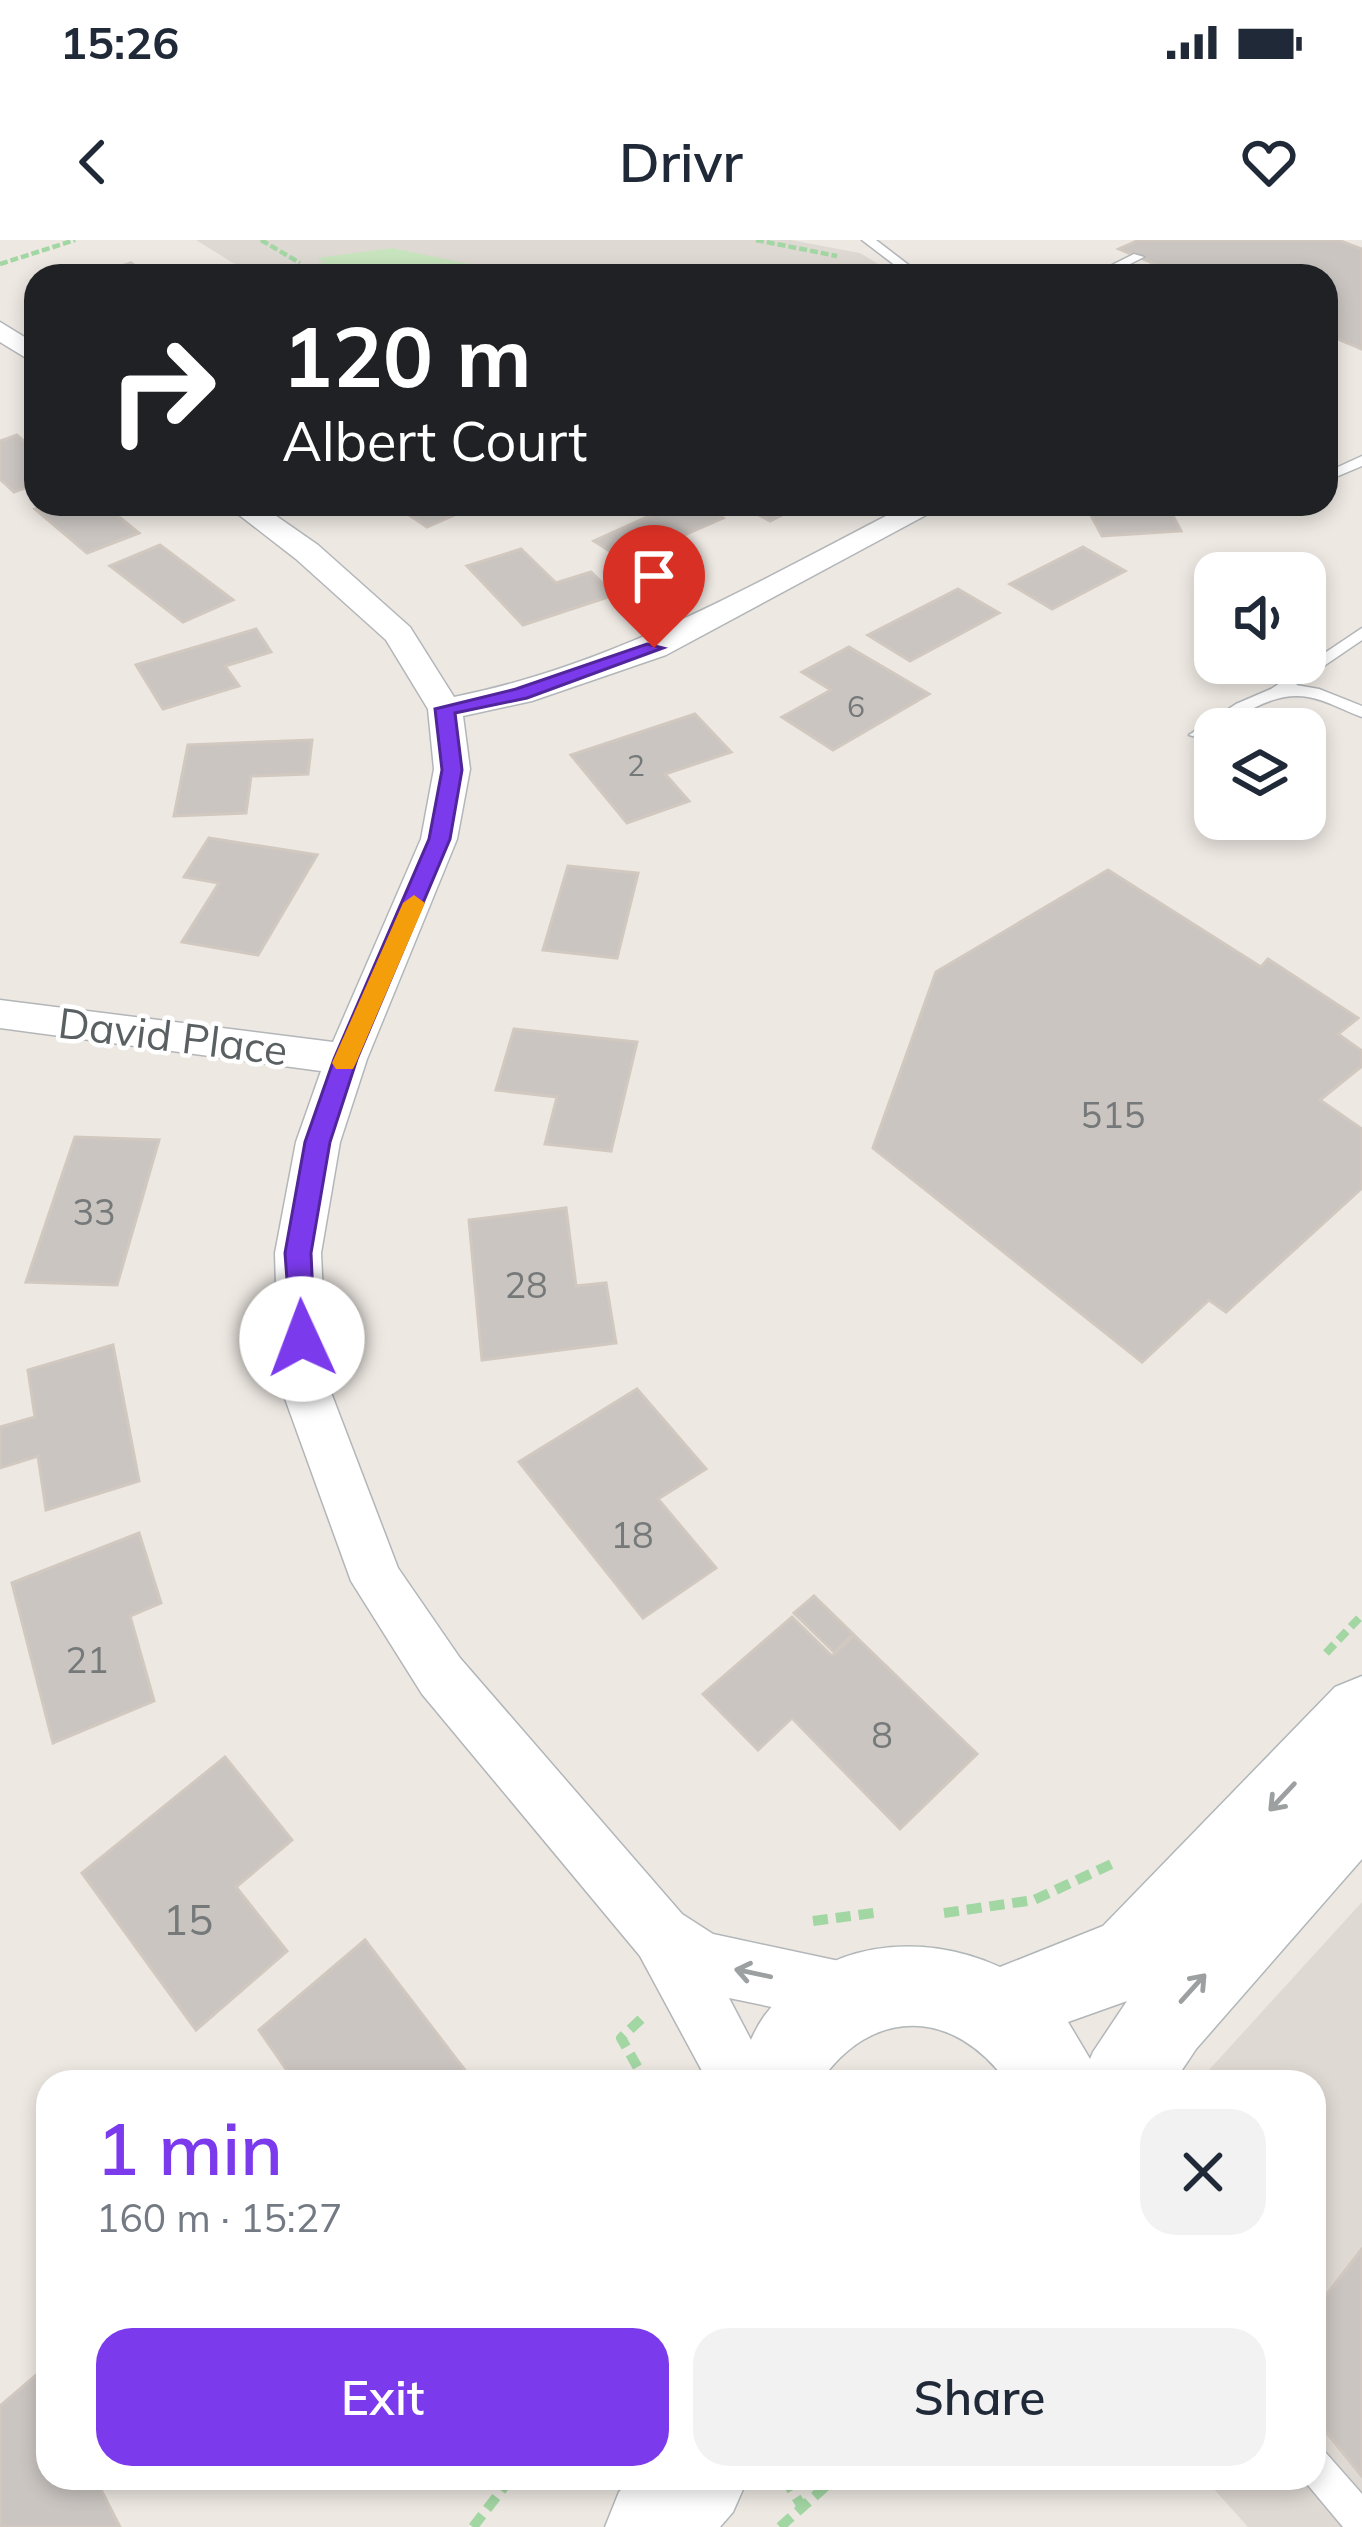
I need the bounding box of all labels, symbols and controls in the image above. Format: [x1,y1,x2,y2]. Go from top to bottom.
text: 15:26 [60,14,179,70]
text: Drivr [619,128,743,196]
icon: back [60,129,126,195]
icon: heart [1236,129,1302,195]
text: 120 m [282,303,532,408]
icon: right [84,312,240,468]
text: Albert Court [282,407,587,475]
pin [603,525,705,648]
icon: arrive [621,543,687,609]
map controls [1194,552,1326,840]
button: sound [1194,552,1326,684]
house number: 6 [847,687,865,725]
button: layers [1194,708,1326,840]
house number: 2 [627,746,645,784]
street label: David Place [55,996,291,1076]
house number: 515 [1081,1092,1145,1137]
house number: 33 [72,1189,116,1234]
house number: 28 [504,1262,548,1307]
position arrow [239,1276,365,1402]
house number: 18 [610,1512,654,1557]
house number: 21 [65,1637,109,1682]
house number: 8 [871,1712,893,1757]
one-way arrow [1268,1781,1296,1811]
house number: 15 [163,1893,213,1946]
one-way arrow [735,1960,773,1983]
one-way arrow [1179,1974,1206,2004]
text: 1 min [96,2103,283,2193]
button: close [1140,2109,1266,2235]
text: 160 m · 15:27 [96,2193,342,2242]
button: Exit [96,2328,669,2466]
button: Share [693,2328,1266,2466]

